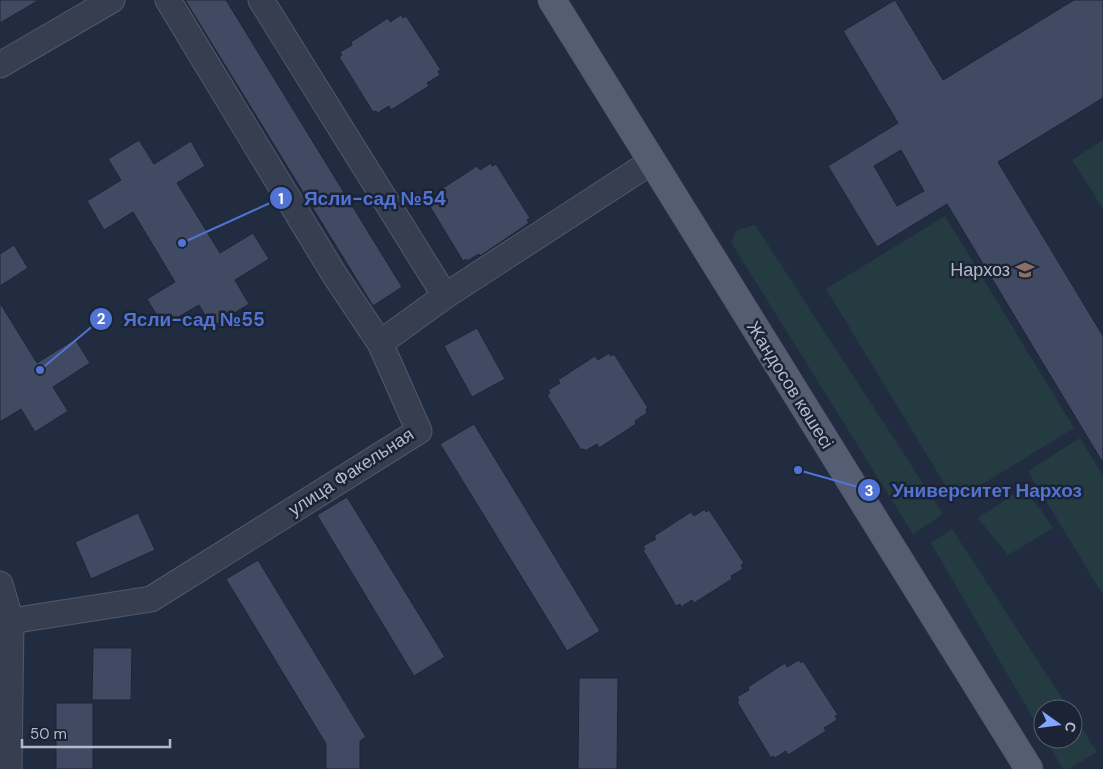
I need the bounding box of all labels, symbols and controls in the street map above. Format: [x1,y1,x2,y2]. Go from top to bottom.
callout: Ясли-сад №54 [268,181,456,215]
text: Ясли-сад №54 [304,186,446,211]
text: 1 [278,189,284,209]
place label: Нархоз [950,258,1010,282]
school or university icon: Нархоз [1014,259,1036,281]
callout: Ясли-сад №55 [88,302,275,336]
text: Ясли-сад №55 [123,307,265,332]
text: 2 [97,309,106,329]
street label: Жандосов көшесі [741,317,839,453]
street label: улица Факельная [284,422,418,522]
callout: Университет Нархоз [857,473,1092,507]
text: Университет Нархоз [892,478,1082,503]
text: 3 [864,481,874,501]
north arrow [1033,699,1083,749]
scale bar [22,716,170,748]
text: С [1061,720,1081,734]
text: 50 m [30,724,67,744]

